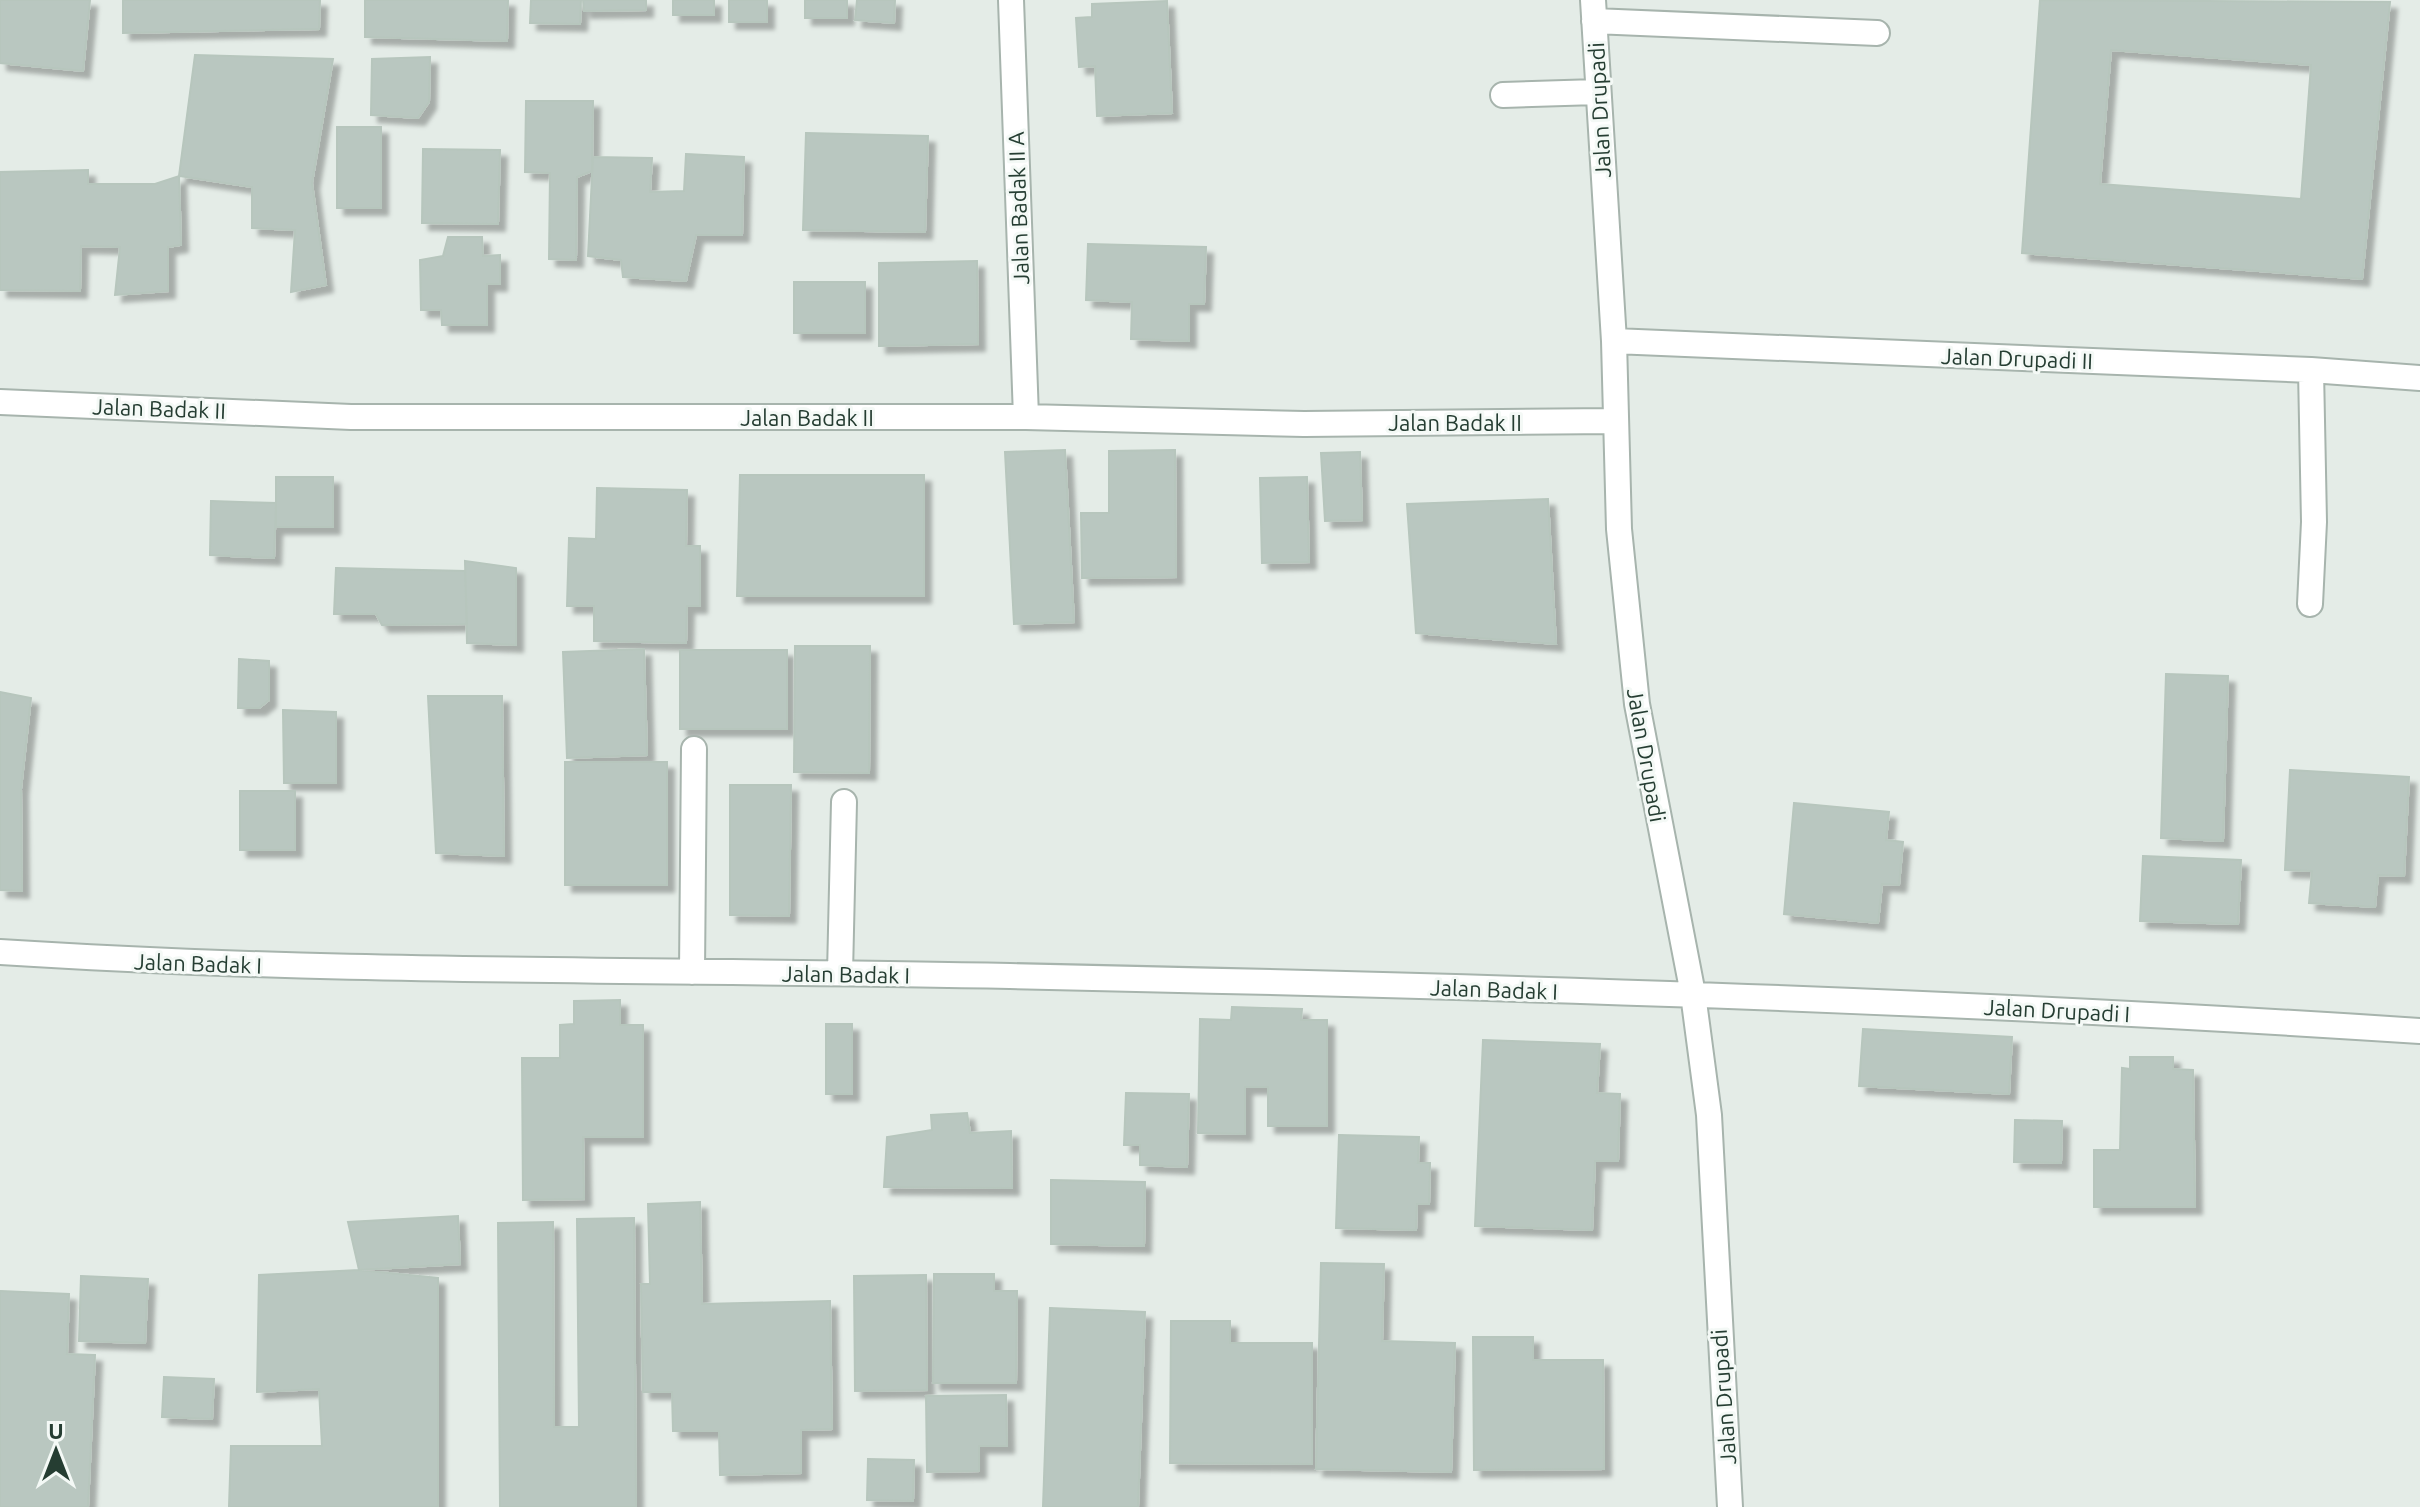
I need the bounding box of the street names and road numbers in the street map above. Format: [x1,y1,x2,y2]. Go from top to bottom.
street label: Jalan Drupadi [1583,42,1615,178]
street label: Jalan Badak II A [1003,130,1033,285]
street label: Jalan Drupadi II [1941,343,2093,373]
street label: Jalan Badak II [92,393,226,423]
street label: Jalan Badak II [740,405,874,430]
street label: Jalan Badak II [1388,410,1522,435]
street label: Jalan Drupadi [1623,686,1671,824]
street label: Jalan Badak I [134,948,262,978]
street label: Jalan Badak I [782,960,910,988]
street label: Jalan Badak I [1430,974,1558,1004]
street label: Jalan Drupadi I [1983,994,2131,1026]
street label: Jalan Drupadi [1706,1328,1740,1466]

